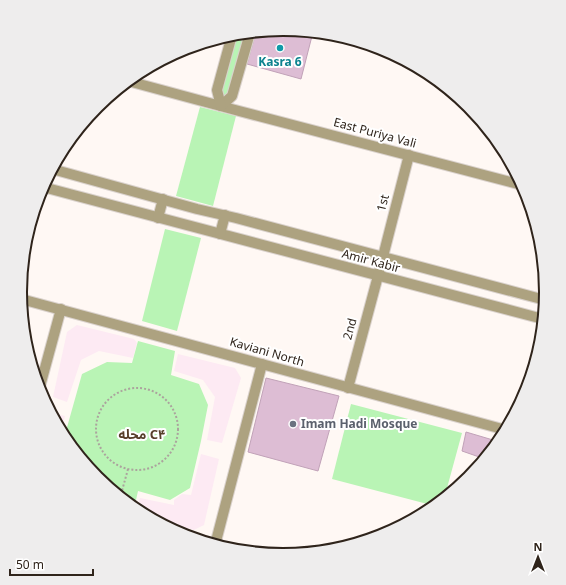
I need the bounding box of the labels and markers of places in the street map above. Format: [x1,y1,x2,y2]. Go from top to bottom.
marker: Kasra 6 [275,43,285,53]
place label: Kasra 6 [258,53,302,70]
place label: Imam Hadi Mosque [301,415,417,432]
marker: Imam Hadi Mosque [288,419,298,429]

